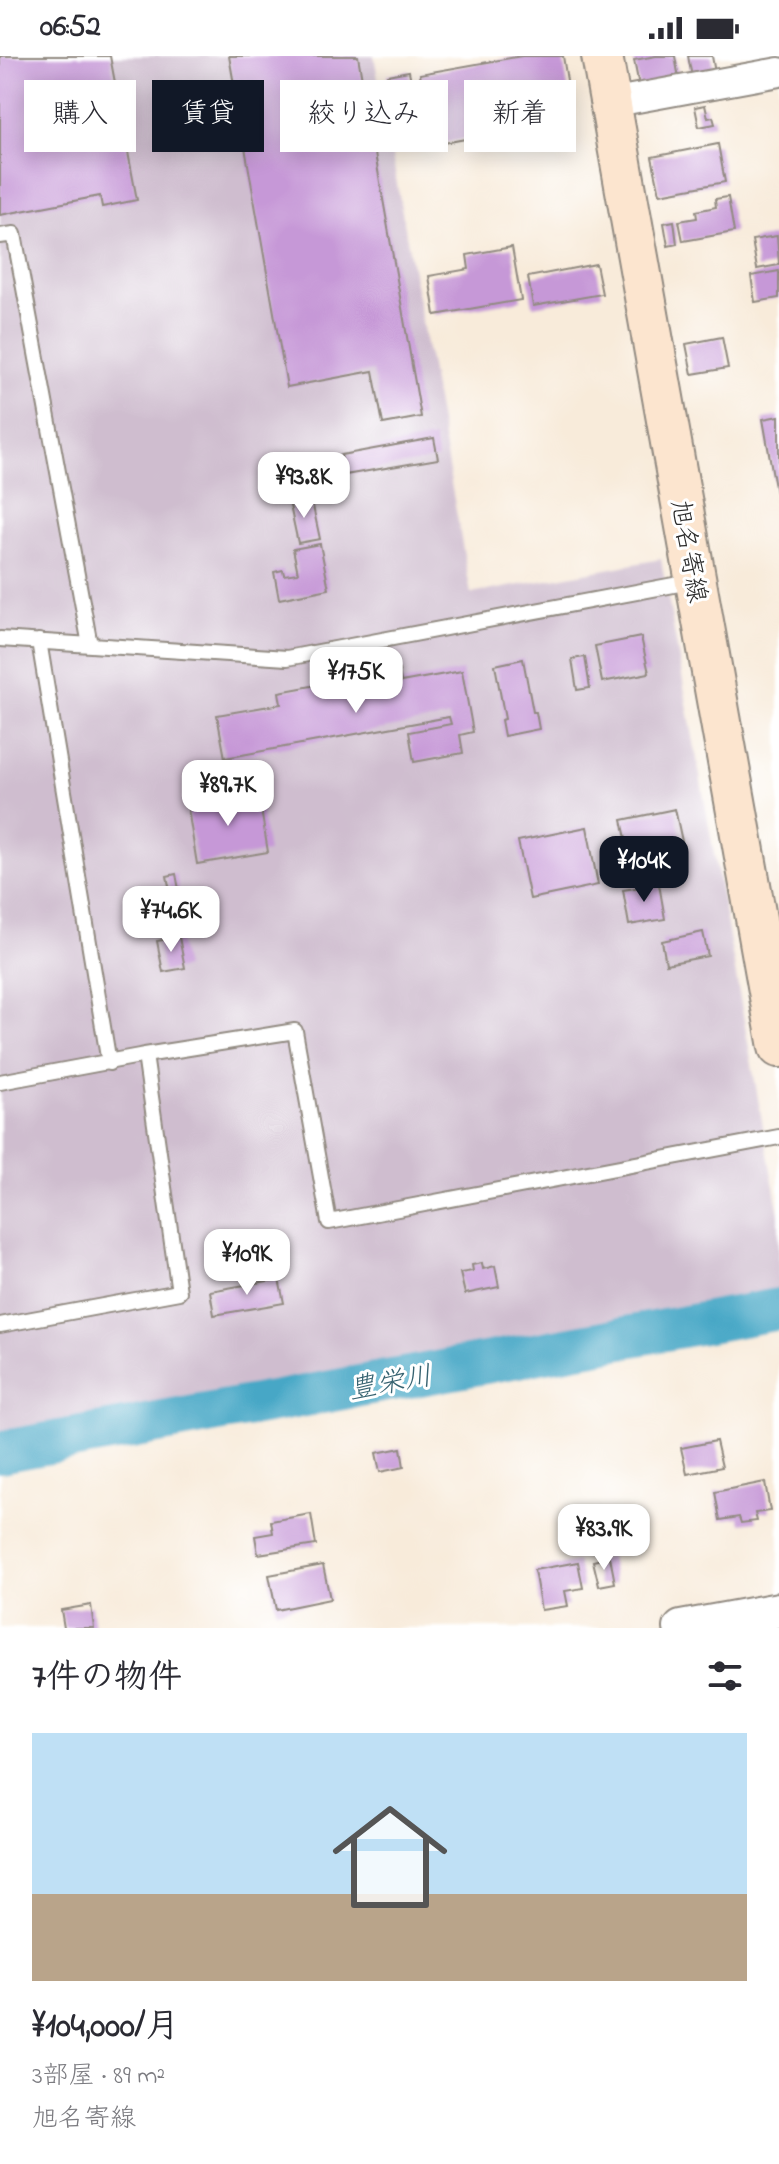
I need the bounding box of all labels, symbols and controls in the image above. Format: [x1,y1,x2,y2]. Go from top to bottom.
text: 06:52 [40,6,101,50]
chip: 購入 [24,80,136,152]
chip: 賃貸 [152,80,264,152]
chip: 絞り込み [280,80,448,152]
chip: 新着 [464,80,576,152]
pin: ¥93.8K [239,452,369,520]
text: ¥93.8K [276,459,332,497]
street label: 旭名寄線 [659,497,715,606]
pin: ¥175K [300,647,412,715]
text: ¥175K [328,654,384,692]
pin: ¥89.7K [163,760,293,828]
text: ¥89.7K [200,767,256,805]
pin: ¥104K [588,836,700,904]
text: ¥104K [618,843,670,881]
pin: ¥74.6K [106,886,236,954]
text: ¥74.6K [141,893,201,931]
pin: ¥109K [191,1229,303,1297]
text: ¥109K [222,1236,272,1274]
water label: 豊栄川 [346,1357,436,1412]
pin: ¥83.9K [539,1504,669,1572]
text: ¥83.9K [576,1511,632,1549]
text: 7件の物件 [32,1654,182,1704]
icon: filters [703,1654,747,1698]
icon: home [318,1785,462,1929]
text: ¥104,000/月 [32,2003,179,2053]
text: 3部屋 · 89 m² [32,2058,165,2096]
text: 旭名寄線 [32,2101,136,2139]

